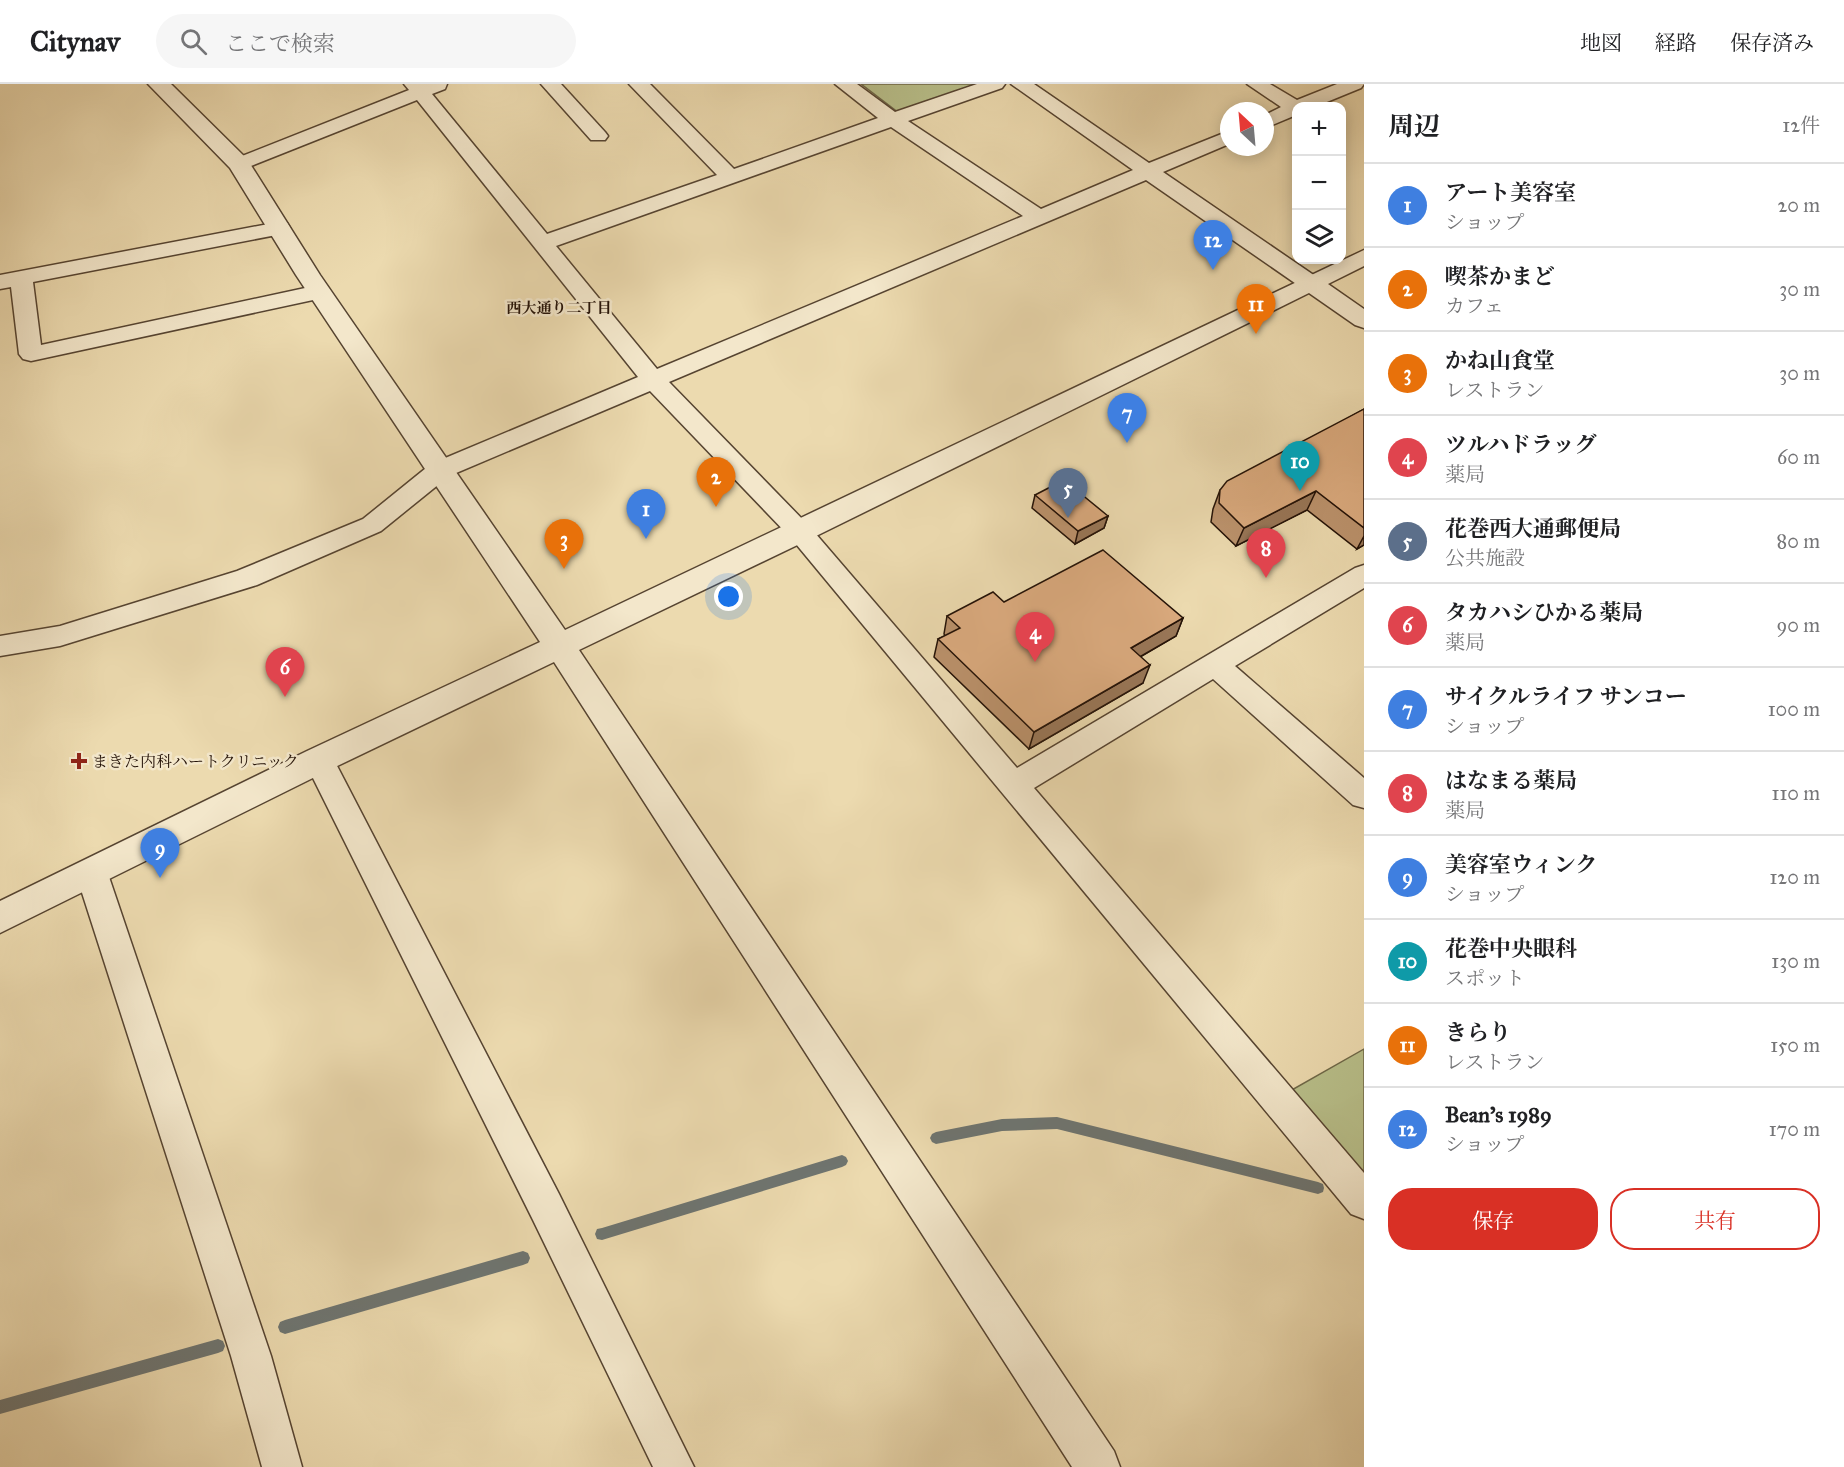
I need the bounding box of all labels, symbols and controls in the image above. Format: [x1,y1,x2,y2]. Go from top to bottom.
search box [156,14,576,68]
text: Citynav [30,24,120,59]
icon: search [177,25,210,58]
text: ここで検索 [225,30,335,57]
text: 地図 [1580,30,1622,56]
text: 経路 [1655,30,1697,56]
text: 保存済み [1730,30,1814,56]
north arrow [1220,102,1274,156]
map controls [1292,102,1346,264]
button: + [1292,102,1346,156]
text: 周辺 [1388,110,1440,142]
text: 12件 [1782,113,1820,137]
button: − [1292,156,1346,210]
text: アート美容室 [1445,179,1576,206]
text: 1 [1404,193,1411,217]
text: 20 m [1777,193,1820,217]
button: layers [1292,210,1346,264]
text: ショップ [1445,210,1525,234]
pin: 12 [1194,220,1232,270]
text: 喫茶かまど [1445,263,1555,290]
text: 2 [1403,277,1412,301]
text: 30 m [1779,277,1820,301]
pin: 11 [1236,284,1276,334]
text: カフェ [1445,294,1504,318]
district label: 西大通り二丁目 [506,299,612,317]
text: かね山食堂 [1445,347,1555,374]
text: 3 [1404,361,1412,385]
text: 30 m [1779,361,1820,385]
text: レストラン [1445,378,1544,402]
pin: 7 [1108,394,1146,443]
text: ツルハドラッグ [1445,431,1597,458]
pin: 10 [1280,442,1320,491]
text: 4 [1402,445,1413,469]
text: 60 m [1777,445,1820,469]
pin: 2 [696,458,736,507]
text: 薬局 [1445,462,1485,486]
pin: 5 [1048,468,1088,518]
pin: 1 [626,490,666,539]
text: 花巻西大通郵便局 [1445,515,1621,542]
pin: 3 [544,520,584,569]
pin: 8 [1246,528,1286,578]
text: 5 [1403,529,1412,553]
text: 80 m [1777,529,1820,553]
text: 公共施設 [1445,546,1525,570]
your location [714,582,743,611]
text: タカハシひかる薬局 [1445,599,1643,626]
pin: 4 [1016,612,1054,662]
text: 6 [1402,613,1413,637]
text: 90 m [1777,613,1820,637]
text: 薬局 [1445,630,1485,654]
pin: 6 [266,648,304,697]
text: サイクルライフ サンコー [1445,683,1687,710]
text: 7 [1402,697,1413,721]
text: 100 m [1768,697,1820,721]
text: ショップ [1445,714,1525,738]
marker: まきた内科ハートクリニック [70,752,88,770]
place label: まきた内科ハートクリニック [92,752,299,771]
text: はなまる薬局 [1445,767,1577,794]
text: 8 [1402,781,1413,805]
text: 110 m [1772,781,1820,805]
text: 薬局 [1445,798,1485,822]
pin: 9 [140,828,180,878]
text: 美容室ウィンク [1445,851,1597,878]
text: 9 [1402,865,1413,889]
text: 120 m [1769,865,1820,889]
text: ショップ [1445,882,1525,906]
text: 花巻中央眼科 [1445,935,1577,962]
text: 10 [1398,949,1417,973]
text: 130 m [1771,949,1820,973]
text: スポット [1445,966,1525,990]
text: きらり [1445,1019,1511,1046]
text: 11 [1400,1033,1415,1057]
text: 150 m [1770,1033,1820,1057]
text: レストラン [1445,1050,1544,1074]
text: Bean's 1989 [1445,1101,1552,1128]
text: 12 [1399,1117,1416,1141]
text: 170 m [1769,1117,1820,1141]
text: ショップ [1445,1132,1525,1156]
button: 保存 [1388,1188,1598,1250]
button: 共有 [1610,1188,1820,1250]

